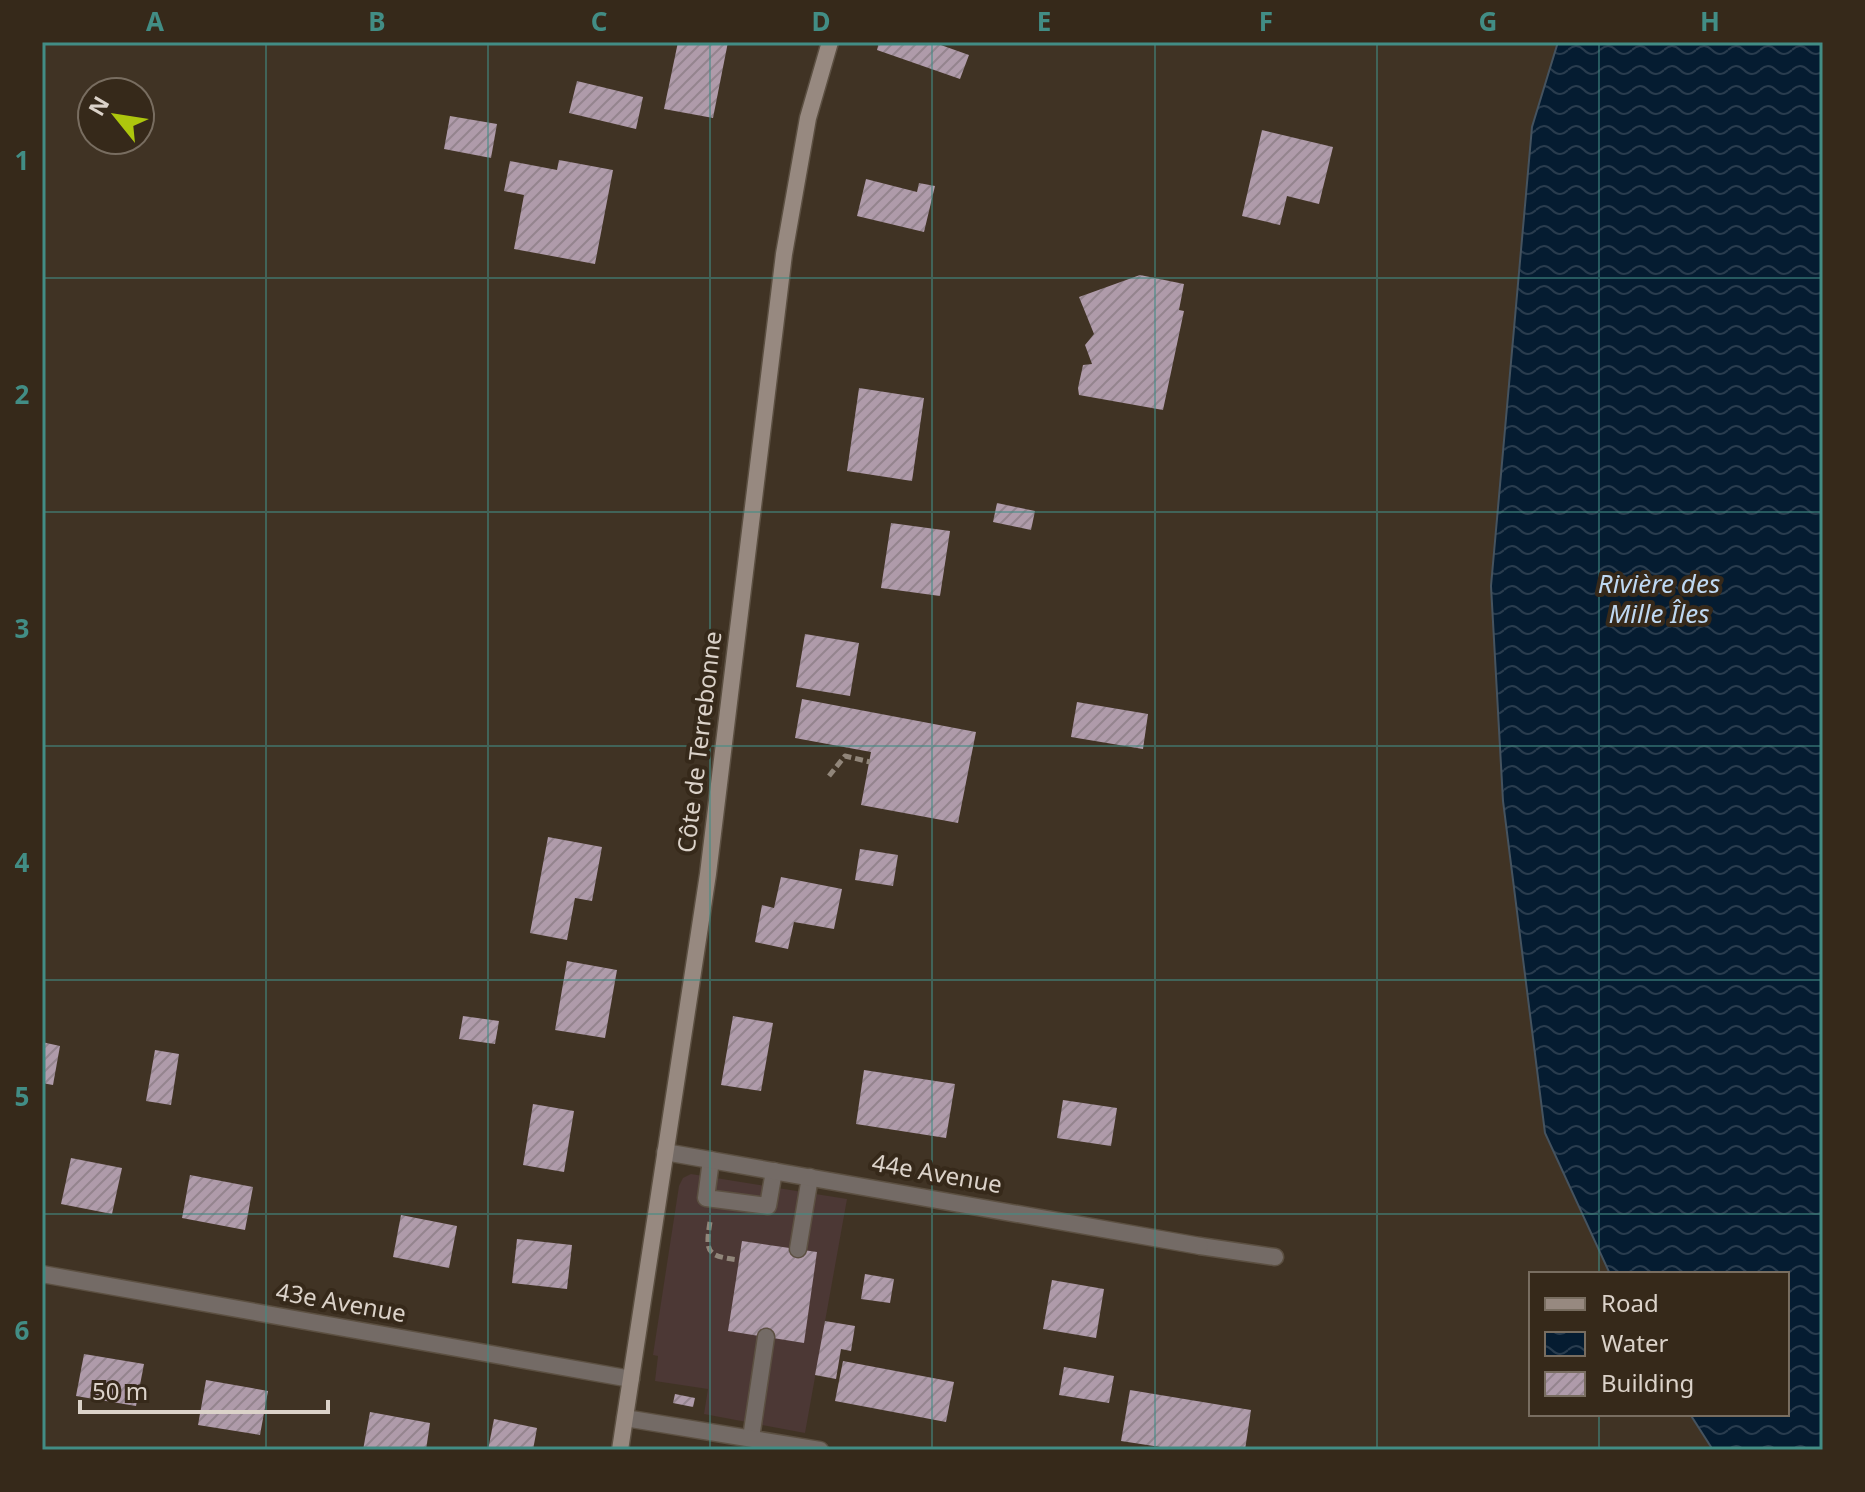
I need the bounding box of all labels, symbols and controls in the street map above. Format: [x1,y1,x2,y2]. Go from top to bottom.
text: A [146,3,164,39]
text: B [368,3,386,39]
text: C [591,3,607,39]
text: D [811,3,831,39]
text: E [1037,3,1051,39]
text: F [1259,3,1273,39]
text: G [1479,3,1497,39]
text: H [1700,3,1720,39]
north arrow [76,76,156,156]
text: N [80,90,115,121]
text: 1 [15,142,29,178]
text: 2 [15,376,30,412]
water label: Rivière des Mille Îles [1598,565,1720,631]
text: 3 [15,610,29,646]
street label: Côte de Terrebonne [669,629,728,855]
text: 4 [15,844,30,880]
text: 5 [15,1078,29,1114]
street label: 44e Avenue [870,1145,1005,1200]
legend [1529,1272,1789,1416]
street label: 43e Avenue [274,1274,409,1329]
text: Road [1601,1286,1659,1319]
text: 6 [15,1312,30,1348]
text: Water [1601,1326,1669,1359]
scale bar [80,1364,328,1414]
text: Building [1601,1366,1694,1399]
text: 50 m [92,1374,148,1407]

